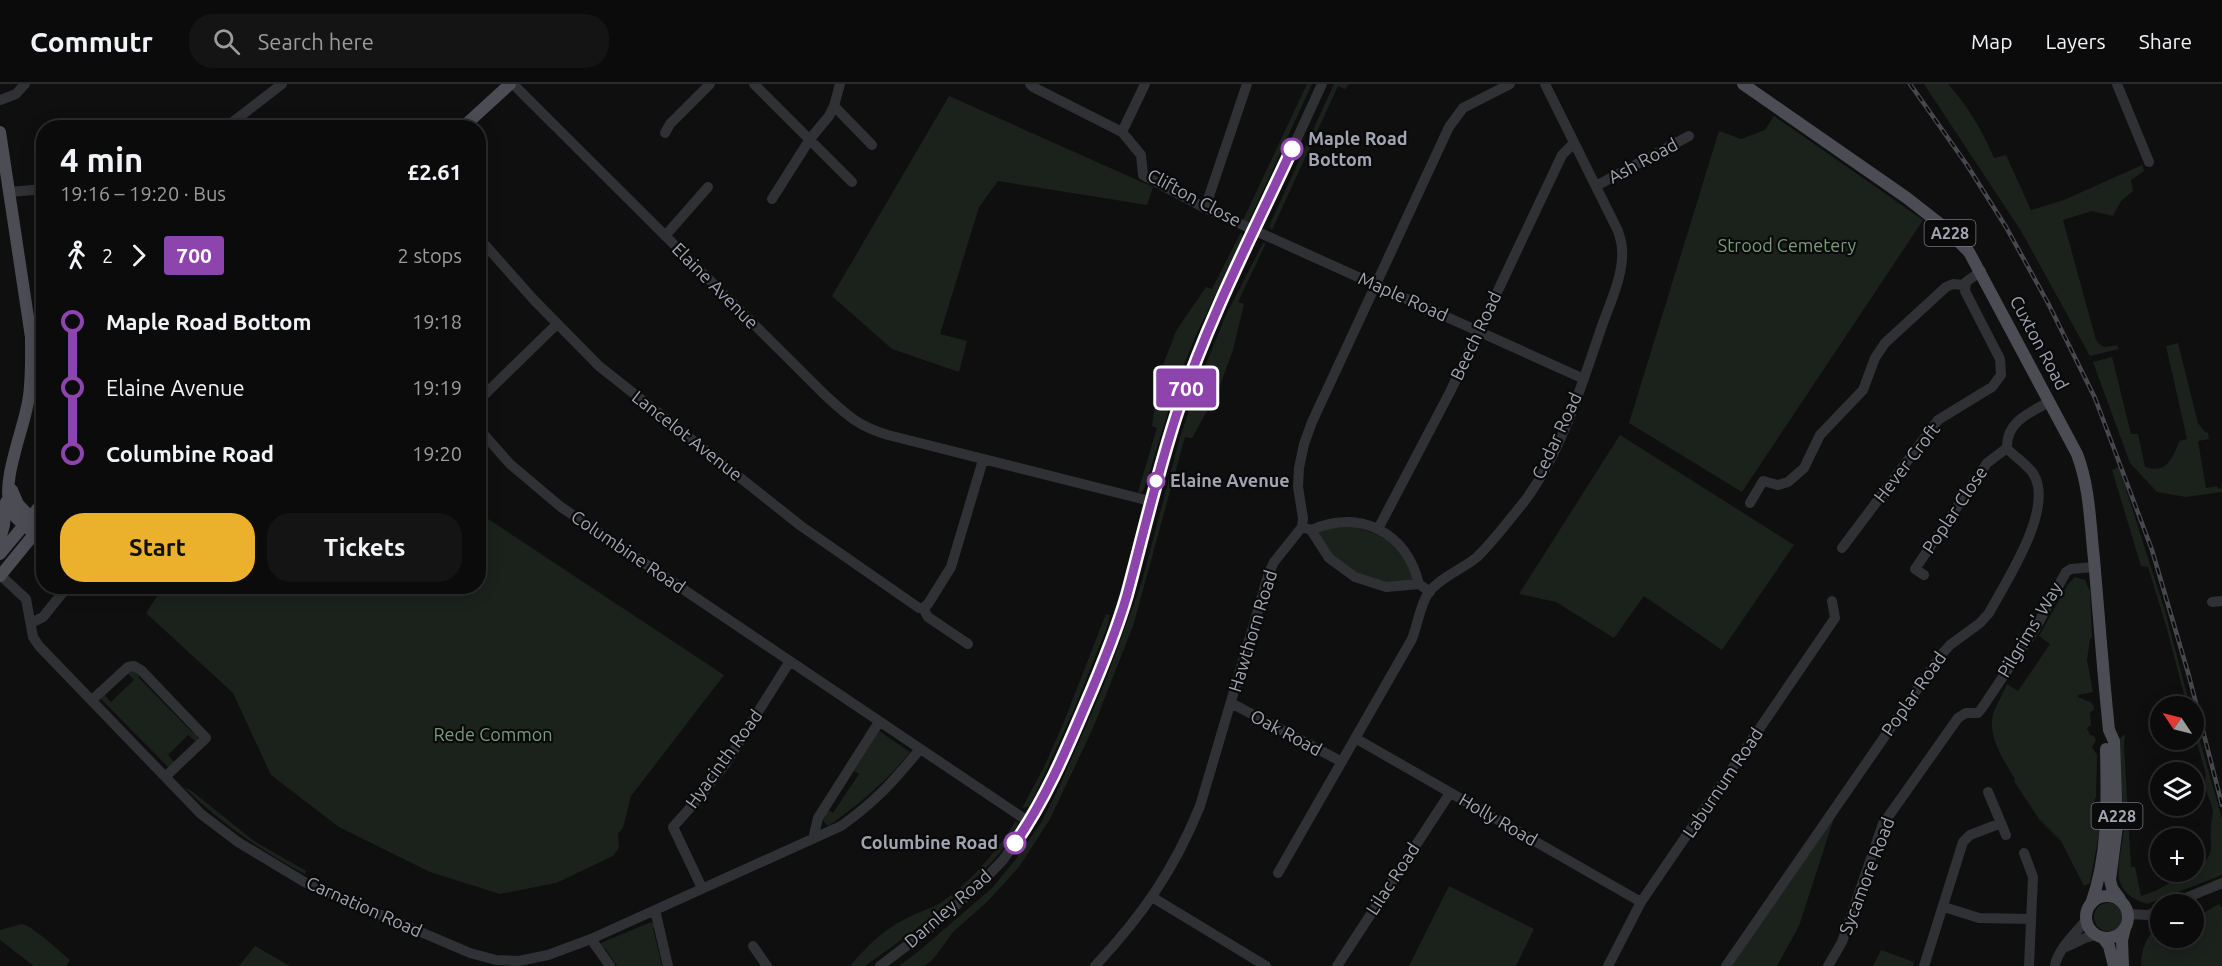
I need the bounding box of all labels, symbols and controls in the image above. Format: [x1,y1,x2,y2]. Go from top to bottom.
search box [189,14,609,68]
icon: search [210,25,243,58]
text: Commutr [30,26,153,57]
text: Search here [258,29,374,54]
text: Map [1971,29,2012,53]
text: Layers [2045,29,2106,53]
text: Share [2139,29,2192,53]
place label: Maple Road Bottom [1308,128,1408,169]
street label: Ash Road [1604,134,1681,187]
marker: Maple Road Bottom [1281,138,1303,160]
text: 4 min [60,141,143,178]
text: £2.61 [407,159,462,184]
street label: Clifton Close [1144,164,1245,230]
text: 19:16 – 19:20 · Bus [60,182,226,205]
road number: A228 [1924,220,1976,246]
park label: Strood Cemetery [1718,235,1856,255]
street label: Elaine Avenue [669,238,763,332]
icon: walk [60,239,93,272]
icon: forward [122,239,155,272]
text: 700 [176,243,212,267]
text: 2 [102,244,113,267]
text: 2 stops [398,244,462,267]
street label: Maple Road [1356,267,1451,325]
street label: Beech Road [1446,288,1504,383]
street label: Cuxton Road [2007,292,2073,393]
text: Maple Road Bottom [106,309,312,334]
text: 19:18 [412,310,462,333]
line badge: 700 [1152,368,1220,408]
text: Elaine Avenue [106,375,245,400]
text: 19:19 [412,376,462,399]
text: 700 [1168,376,1204,400]
street label: Lancelot Avenue [629,386,747,484]
street label: Cedar Road [1527,389,1585,482]
street label: Hever Croft [1869,419,1943,506]
text: Columbine Road [106,441,274,466]
text: 19:20 [412,442,462,465]
street label: Poplar Close [1918,462,1991,557]
place label: Elaine Avenue [1170,470,1290,490]
marker: Elaine Avenue [1147,472,1165,490]
street label: Columbine Road [568,506,689,597]
button: Start [60,513,255,582]
button: Tickets [267,513,462,582]
street label: Hawthorn Road [1224,567,1280,694]
street label: Pilgrims' Way [1993,578,2065,681]
street label: Poplar Road [1877,648,1950,739]
north arrow [2150,696,2204,750]
map controls [2150,696,2204,948]
street label: Hyacinth Road [681,705,766,811]
street label: Oak Road [1247,705,1326,759]
park label: Rede Common [433,724,553,744]
street label: Laburnum Road [1678,724,1766,841]
button: layers [2150,762,2204,816]
street label: Holly Road [1456,789,1541,849]
road number: A228 [2092,803,2142,829]
street label: Sycamore Road [1835,814,1898,937]
button: + [2150,828,2204,882]
place label: Columbine Road [861,832,998,852]
marker: Columbine Road [1004,832,1026,854]
street label: Lilac Road [1362,839,1423,918]
street label: Darnley Road [900,865,995,951]
street label: Carnation Road [303,872,425,941]
button: − [2150,894,2204,948]

